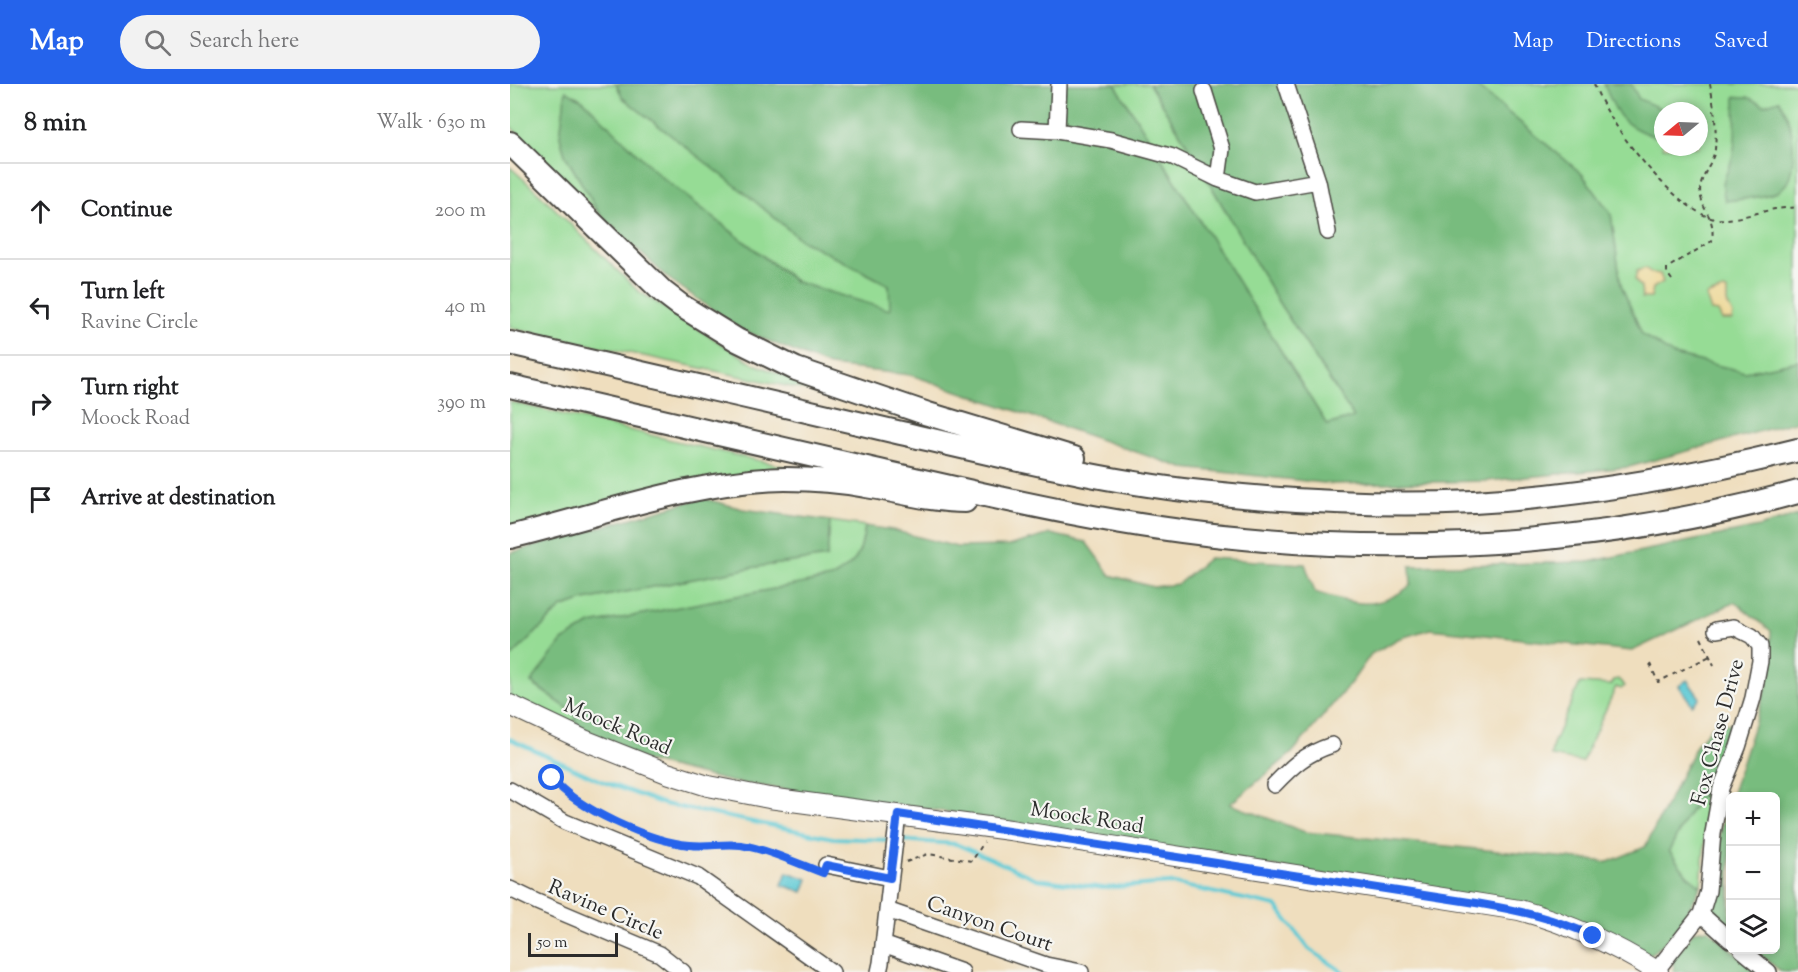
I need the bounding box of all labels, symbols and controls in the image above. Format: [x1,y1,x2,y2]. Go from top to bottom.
search box [120,15,540,69]
text: Map [30,22,84,62]
icon: search [141,26,174,59]
text: Search here [189,26,299,58]
text: Map [1513,27,1553,57]
text: Directions [1586,27,1681,57]
text: Saved [1714,27,1768,57]
north arrow [1654,102,1708,156]
text: 8 min [24,105,87,142]
text: Walk · 630 m [376,109,486,138]
icon: ahead [24,195,57,228]
text: Continue [81,195,172,227]
text: 200 m [435,197,486,226]
text: Turn left [81,277,164,309]
icon: left [24,291,57,324]
text: 40 m [445,293,486,322]
text: Ravine Circle [81,309,198,338]
text: Turn right [81,373,178,405]
icon: right [24,387,57,420]
text: 390 m [437,389,486,418]
text: Moock Road [81,405,190,434]
icon: arrive [24,483,57,516]
text: Arrive at destination [81,483,276,515]
street label: Fox Chase Drive [1685,656,1753,809]
street label: Moock Road [559,692,676,764]
route start [538,764,564,790]
map controls [1726,792,1780,954]
button: + [1726,792,1780,846]
street label: Moock Road [1028,795,1146,843]
button: − [1726,846,1780,900]
street label: Ravine Circle [543,873,668,949]
street label: Canyon Court [922,889,1056,960]
button: layers [1726,900,1780,954]
route end [1579,922,1605,948]
scale bar [528,930,618,958]
text: 50 m [537,932,568,955]

